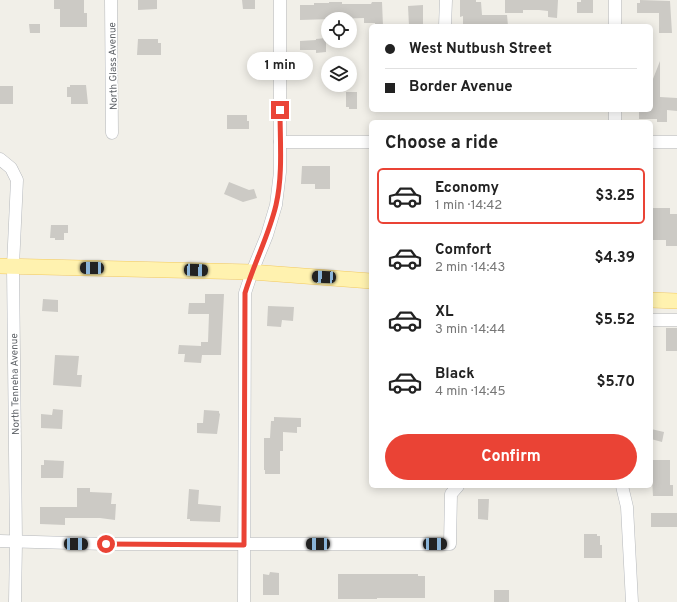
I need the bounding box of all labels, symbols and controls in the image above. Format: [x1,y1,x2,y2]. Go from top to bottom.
map controls [321,12,357,92]
button: locate [321,12,357,48]
street label: North Glass Avenue [106,22,121,110]
text: West Nutbush Street [409,40,552,59]
callout: 1 min [247,52,313,80]
button: layers [321,56,357,92]
text: 1 min [264,58,296,74]
text: Border Avenue [409,78,513,97]
route end [271,101,289,119]
text: Choose a ride [385,132,498,155]
icon: car [387,178,423,214]
text: Economy [435,179,499,198]
text: $3.25 [595,187,635,206]
text: 1 min · 14:42 [435,198,502,214]
icon: car [387,240,423,276]
text: Comfort [435,241,492,260]
text: $4.39 [595,249,635,268]
text: 2 min · 14:43 [435,260,505,276]
car [80,262,104,274]
car [184,264,208,276]
car [312,270,336,284]
icon: car [387,302,423,338]
text: XL [435,303,453,322]
text: $5.52 [595,311,635,330]
text: 3 min · 14:44 [435,322,505,338]
street label: North Tenneha Avenue [8,333,23,435]
icon: car [387,364,423,400]
text: Black [435,365,475,384]
text: $5.70 [596,373,635,392]
text: 4 min · 14:45 [435,384,506,400]
button: Confirm [385,434,637,480]
route start [97,535,115,553]
car [64,538,88,550]
car [306,538,330,550]
car [423,538,447,550]

